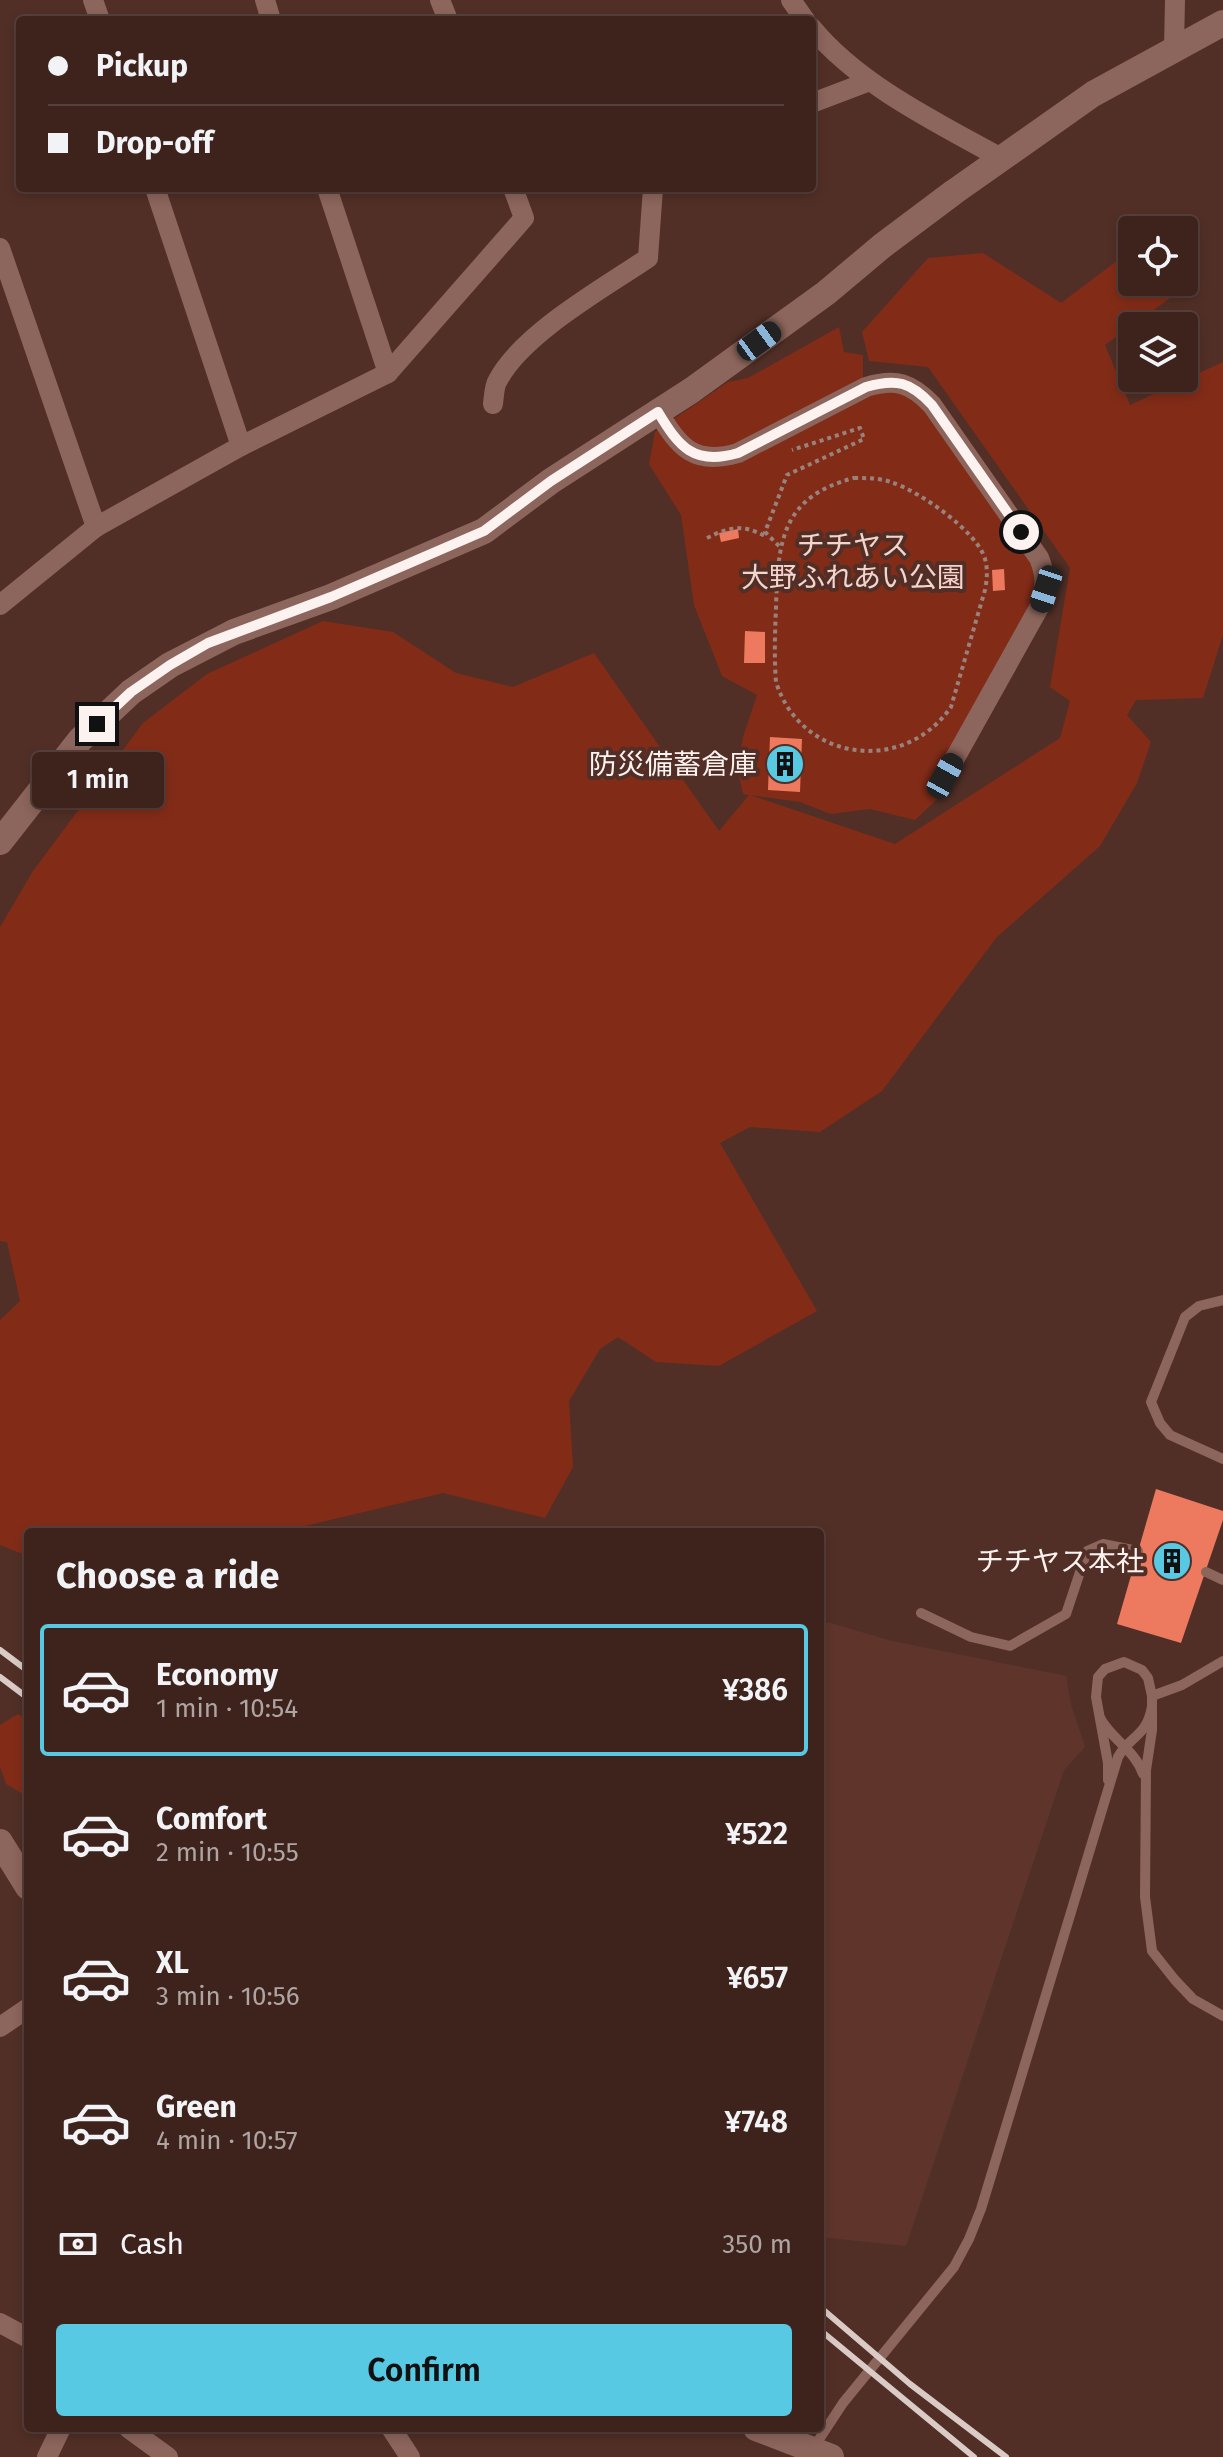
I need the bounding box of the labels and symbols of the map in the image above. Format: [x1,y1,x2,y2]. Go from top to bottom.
car [733,317,785,365]
route start [1003,514,1039,550]
park label: チチヤス 大野ふれあい公園 [741,529,965,594]
car [1027,562,1065,616]
route end [79,706,115,742]
building icon: 防災備蓄倉庫 [764,743,806,785]
place label: 防災備蓄倉庫 [589,748,757,781]
car [923,749,967,803]
callout: 1 min [31,752,163,808]
building icon: チチヤス本社 [1151,1540,1193,1582]
place label: チチヤス本社 [976,1545,1144,1578]

